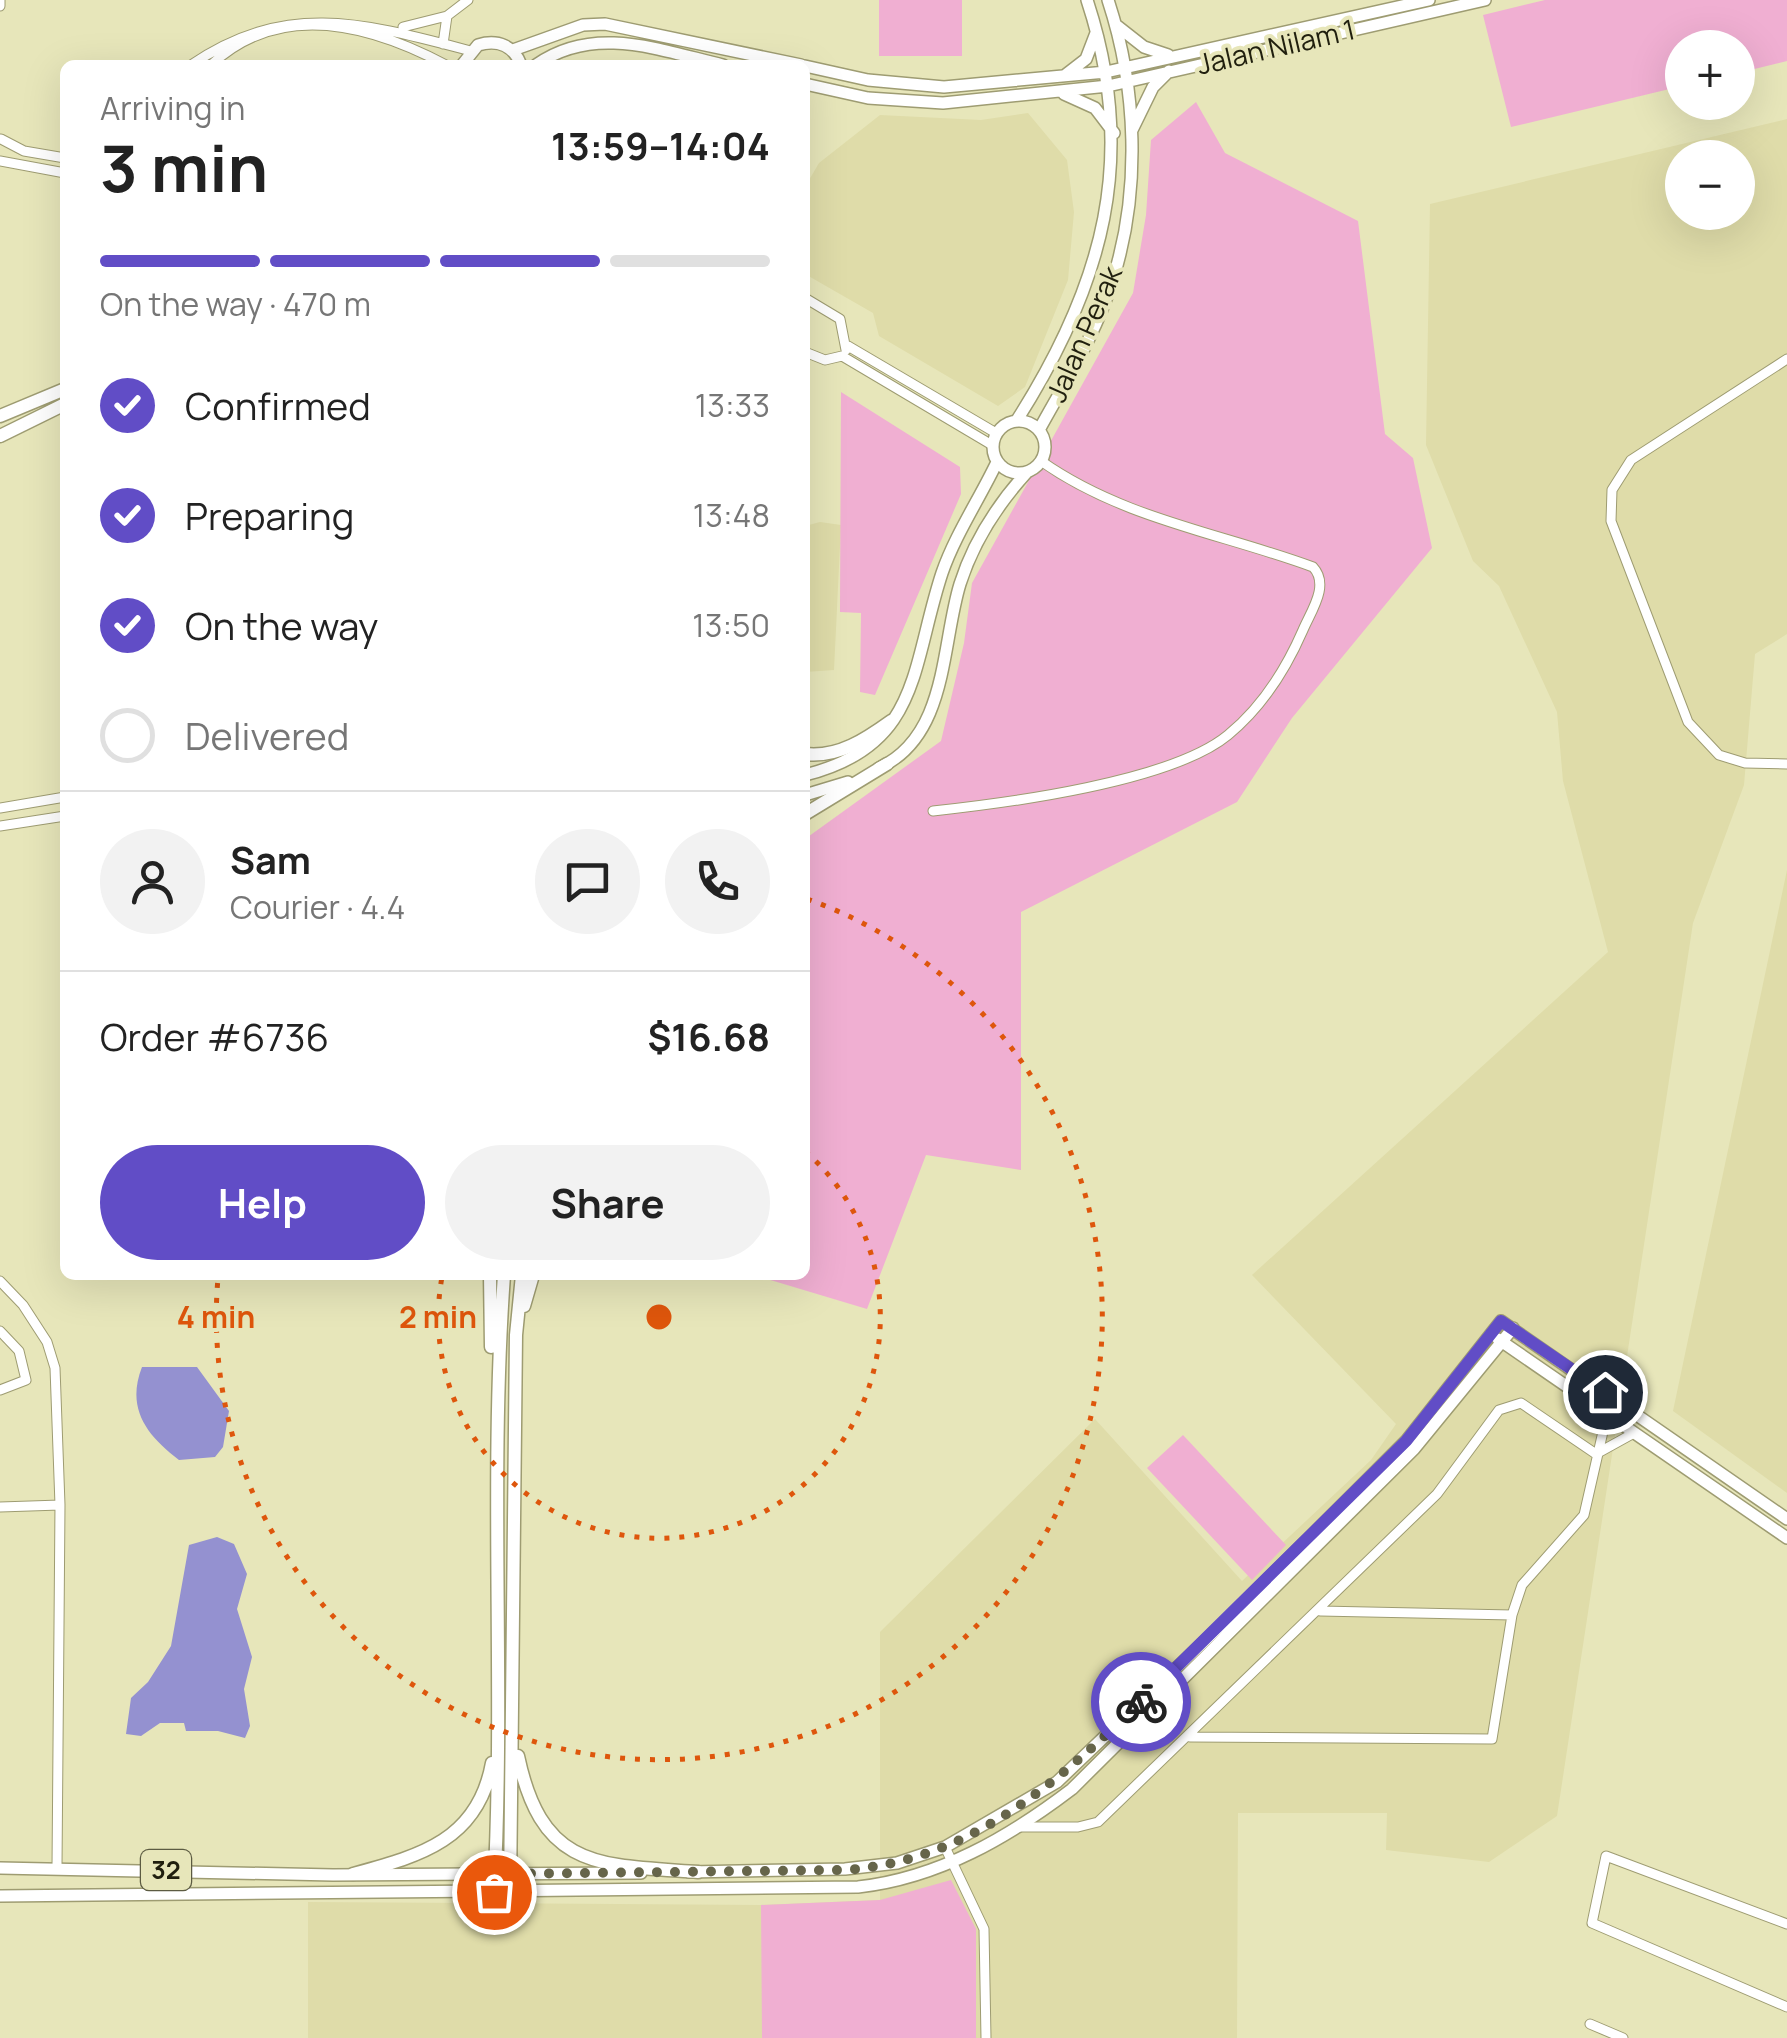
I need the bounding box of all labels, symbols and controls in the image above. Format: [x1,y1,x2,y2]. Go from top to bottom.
street label: Jalan Nilam 1 [1193,9,1358,83]
map controls [1665,30,1755,230]
button: + [1665,30,1755,120]
text: Arriving in [100,86,245,130]
text: 13:59–14:04 [551,119,770,171]
text: 3 min [100,123,268,212]
button: − [1665,140,1755,230]
street label: Jalan Perak [1036,259,1130,408]
text: On the way · 470 m [100,282,371,326]
icon: check [100,378,155,433]
text: Confirmed [185,379,371,431]
text: 13:33 [695,383,770,427]
icon: check [100,488,155,543]
text: Preparing [185,489,354,541]
text: 13:48 [693,493,770,537]
icon: check [100,598,155,653]
text: On the way [185,599,378,651]
text: 13:50 [692,603,770,647]
text: Delivered [185,709,349,761]
button: person [100,829,205,934]
button: chat [535,829,640,934]
button: phone [665,829,770,934]
text: Sam [230,833,311,885]
text: Courier · 4.4 [230,885,405,929]
text: Order #6736 [100,1010,329,1062]
text: $16.68 [647,1010,770,1062]
button: Help [100,1145,425,1260]
button: Share [445,1145,770,1260]
text: 4 min [177,1296,255,1337]
text: 2 min [399,1296,477,1337]
centre of rings [641,1299,677,1335]
pin [1563,1350,1648,1435]
icon: home [1578,1365,1633,1420]
courier [1091,1652,1191,1752]
icon: bike [1114,1675,1169,1730]
road number: 32 [141,1850,191,1890]
pin [452,1850,537,1935]
icon: bag [467,1865,522,1920]

